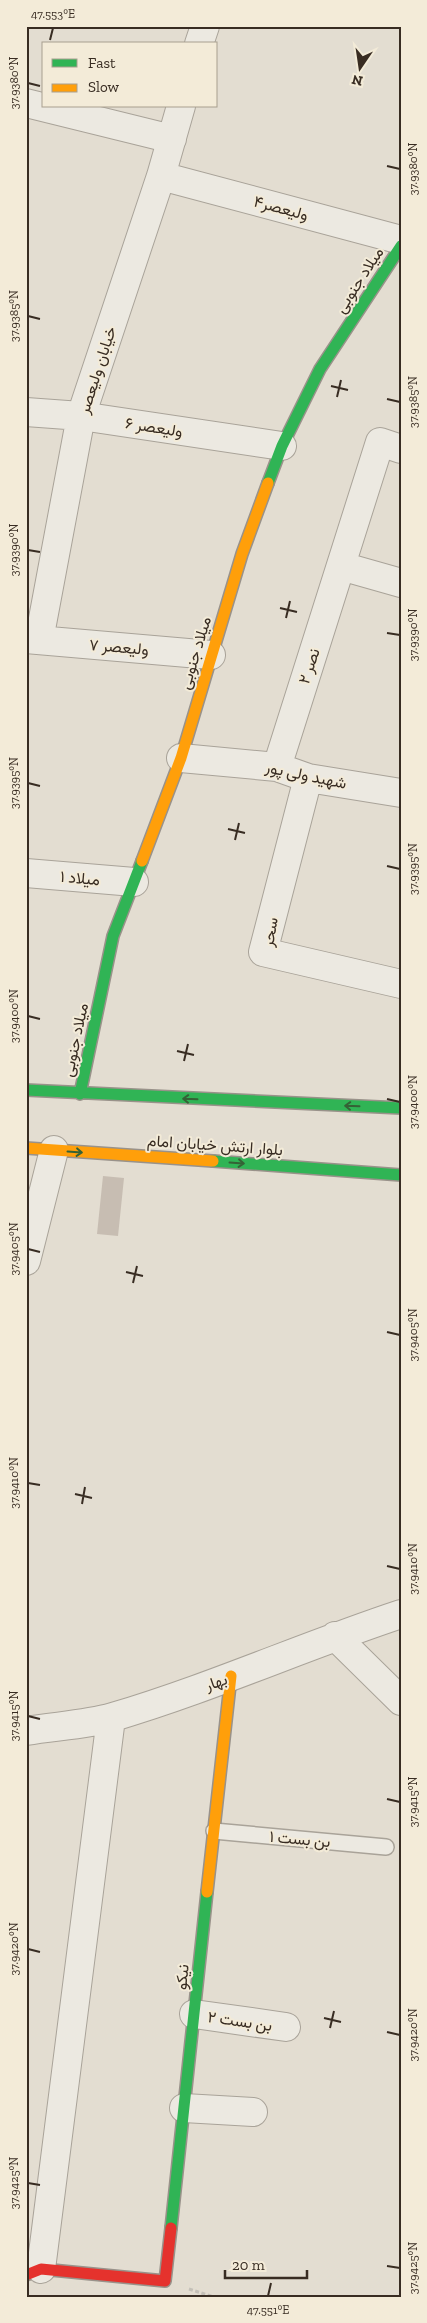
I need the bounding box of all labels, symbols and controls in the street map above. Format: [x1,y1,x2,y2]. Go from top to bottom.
text: 47.553°E [31,7,75,21]
legend [42,42,218,108]
north arrow [334,42,384,92]
text: Fast [88,54,116,72]
text: 37.9380°N [7,56,21,109]
text: N [350,71,364,90]
text: Slow [88,78,120,96]
text: 37.9380°N [406,142,420,195]
street label: ولیعصر۴ [251,192,310,225]
street label: میلاد جنوبی [331,243,388,317]
text: 37.9385°N [7,290,21,342]
street label: خیابان ولیعصر [74,324,121,417]
text: 37.9385°N [406,376,420,428]
street label: ولیعصر ۶ [124,413,184,442]
text: 37.9390°N [7,524,21,576]
text: 37.9390°N [406,609,420,661]
street label: میلاد جنوبی [175,614,216,692]
street label: ولیعصر ۷ [88,635,150,660]
street label: نصر ۲ [294,646,325,687]
text: 37.9395°N [7,757,21,809]
street label: شهید ولی پور [262,757,348,795]
text: 37.9395°N [406,843,420,895]
street label: میلاد ۱ [59,867,101,889]
street label: سحر [258,916,283,949]
text: 37.9400°N [7,989,21,1043]
street label: میلاد جنوبی [58,1001,93,1079]
text: 37.9400°N [406,1075,420,1129]
one-way arrow [182,1094,198,1103]
one-way arrow [344,1101,360,1110]
street label: بلوار ارتش خیابان امام [146,1131,284,1160]
one-way arrow [67,1147,83,1156]
one-way arrow [229,1159,245,1168]
text: 37.9405°N [7,1222,21,1276]
text: 37.9405°N [406,1308,420,1362]
text: 37.9410°N [7,1457,21,1509]
text: 37.9410°N [406,1543,420,1595]
street label: بهار [201,1669,230,1696]
text: 37.9415°N [7,1691,21,1741]
text: 37.9415°N [406,1777,420,1827]
street label: بن بست ۱ [269,1827,331,1852]
text: 37.9420°N [7,1922,21,1976]
street label: نیکو [171,1963,194,1991]
street label: بن بست ۲ [206,2007,274,2036]
text: 37.9420°N [406,2008,420,2062]
text: 37.9425°N [7,2157,21,2209]
text: 37.9425°N [406,2242,420,2294]
scale bar [225,2248,307,2280]
text: 20 m [232,2256,265,2274]
text: 47.551°E [247,2303,289,2317]

